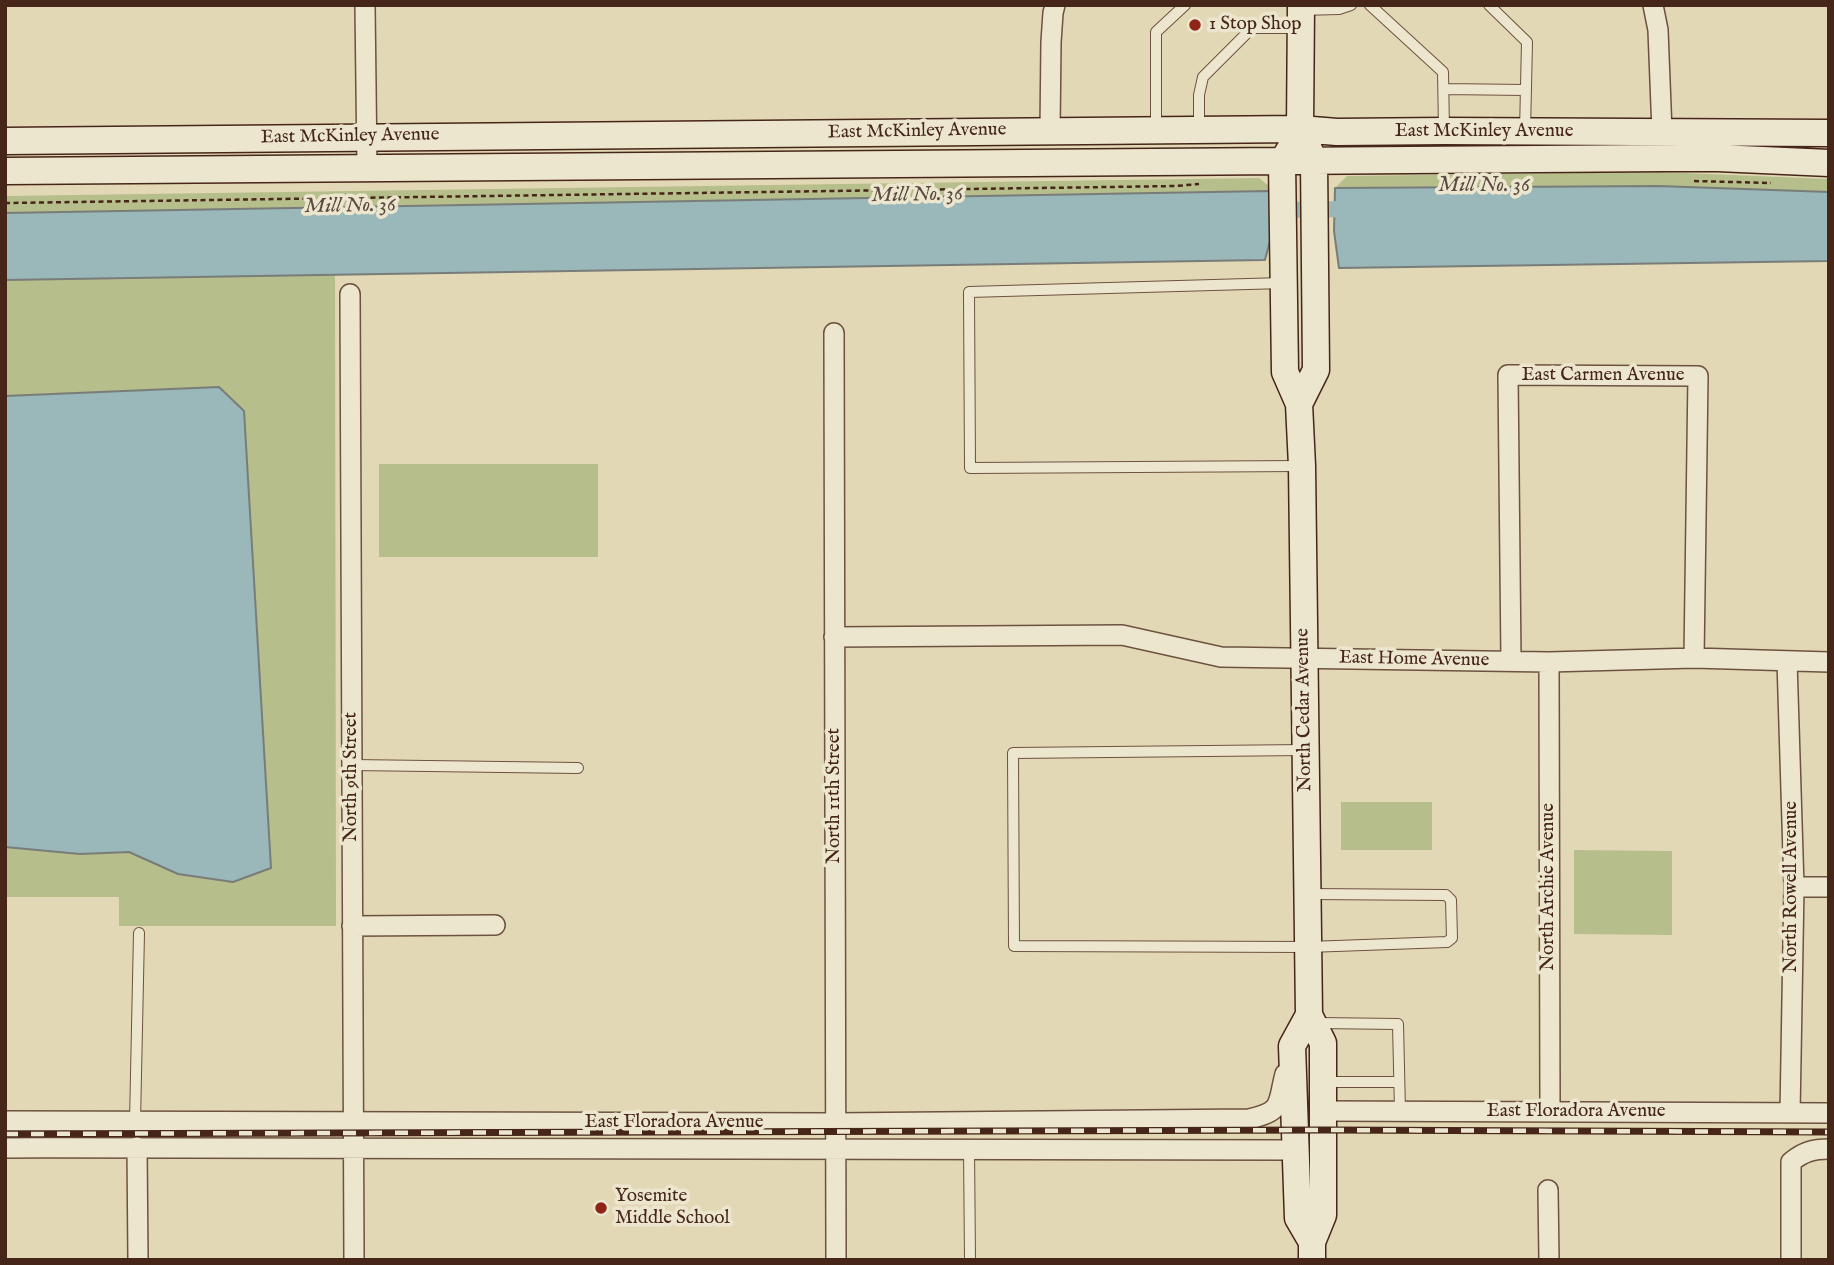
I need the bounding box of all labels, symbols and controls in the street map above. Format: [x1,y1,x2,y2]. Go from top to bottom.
place label: 1 Stop Shop [1209,14,1301,36]
marker: 1 Stop Shop [1187,17,1203,33]
street label: East McKinley Avenue [827,119,1007,145]
street label: East McKinley Avenue [1395,121,1573,143]
street label: East McKinley Avenue [260,124,440,150]
water label: Mill No. 36 [1438,174,1530,200]
water label: Mill No. 36 [871,183,963,209]
water label: Mill No. 36 [304,194,396,220]
street label: East Carmen Avenue [1521,365,1685,387]
street label: North Cedar Avenue [1292,628,1318,792]
street label: East Home Avenue [1339,647,1489,673]
street label: North 9th Street [341,712,363,842]
street label: North 11th Street [824,728,846,864]
street label: North Rowell Avenue [1781,801,1803,973]
street label: North Archie Avenue [1538,803,1560,971]
street label: East Floradora Avenue [1487,1101,1665,1123]
street label: East Floradora Avenue [585,1112,763,1134]
place label: Yosemite Middle School [615,1186,730,1230]
marker: Yosemite Middle School [593,1200,609,1216]

